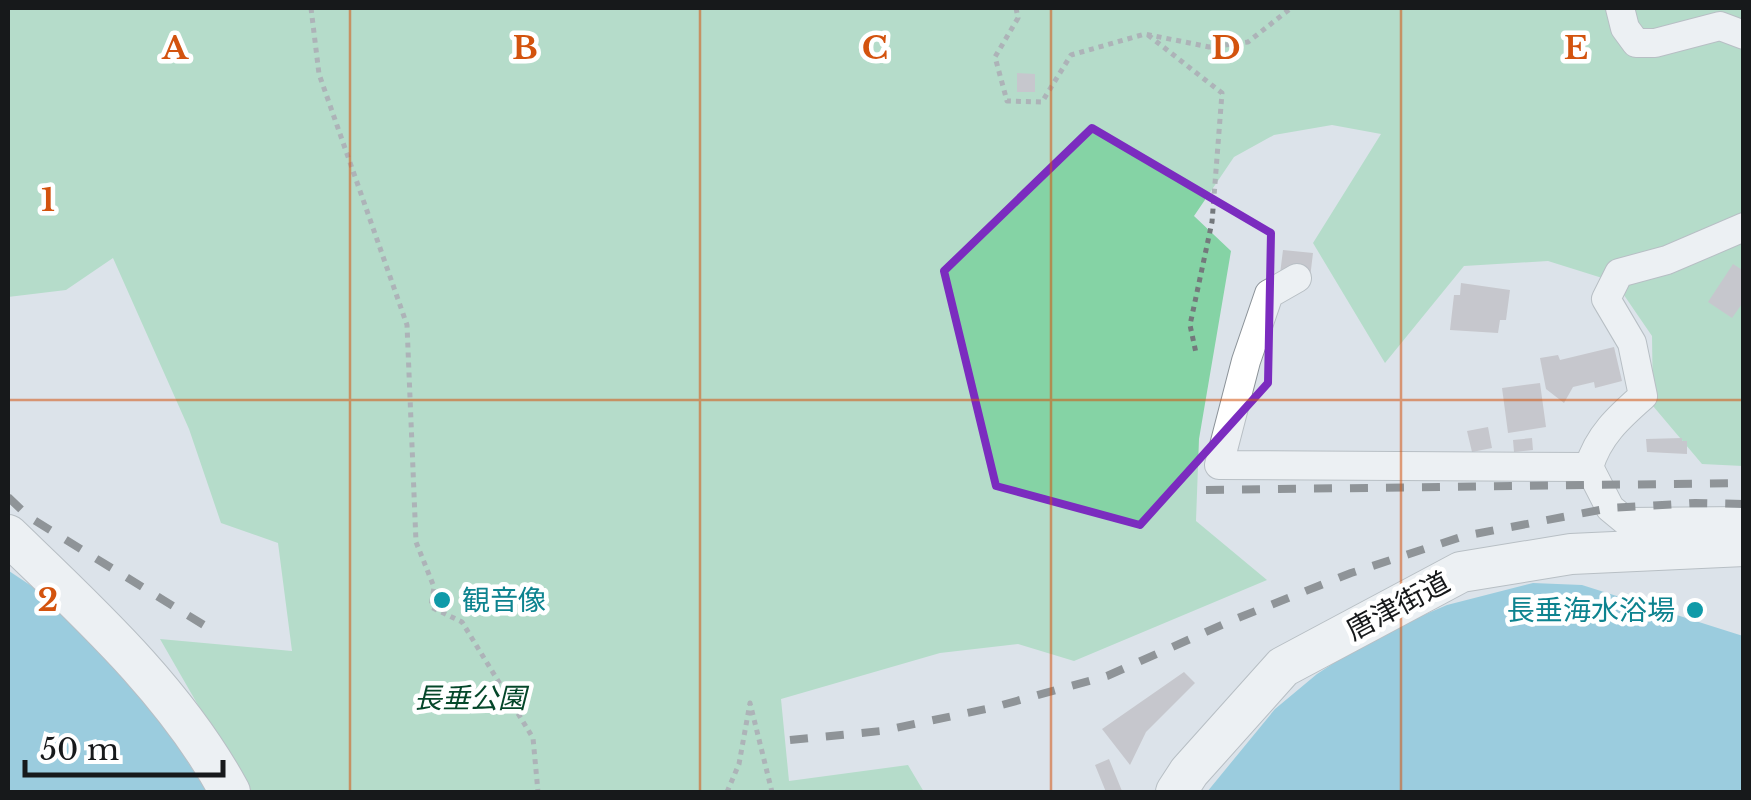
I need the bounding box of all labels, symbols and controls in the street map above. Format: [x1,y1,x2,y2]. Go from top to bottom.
text: A [161,28,189,68]
text: B [512,28,538,68]
text: C [862,28,888,68]
text: D [1211,28,1241,68]
text: E [1564,28,1588,68]
text: 1 [41,180,55,220]
street label: 唐津街道 [1340,564,1456,648]
text: 2 [38,580,58,620]
place label: 観音像 [462,583,546,618]
marker: 観音像 [431,589,453,611]
place label: 長垂海水浴場 [1507,593,1675,628]
marker: 長垂海水浴場 [1684,599,1706,621]
park label: 長垂公園 [414,681,530,716]
scale bar [25,715,222,777]
text: 50 m [40,731,119,768]

